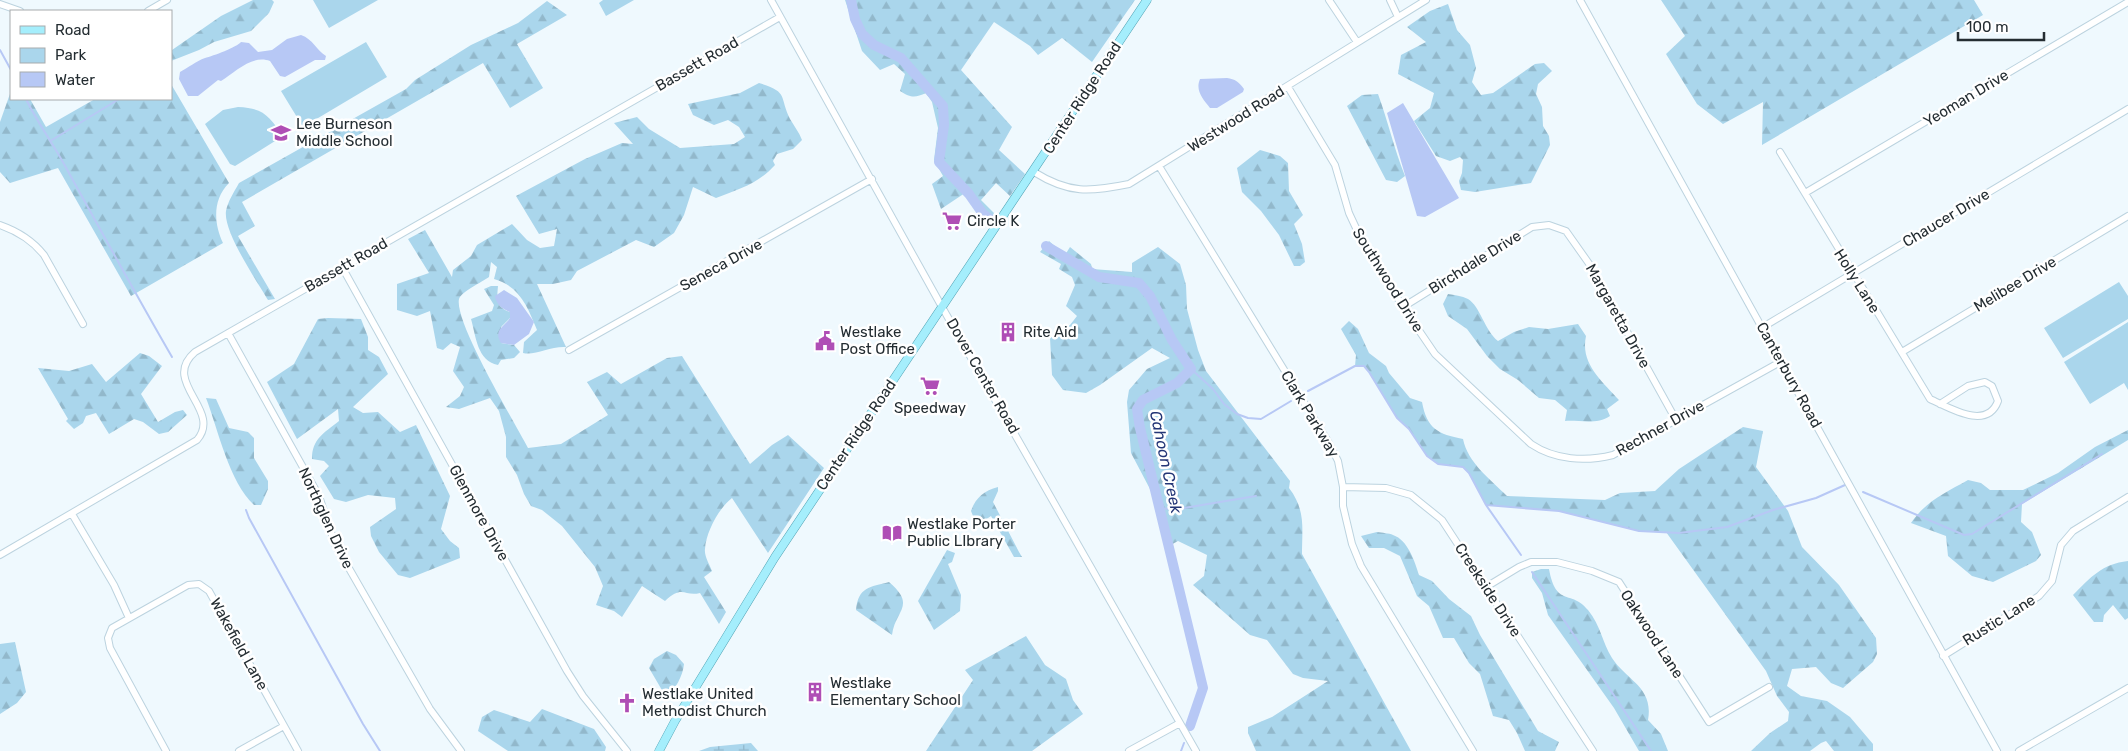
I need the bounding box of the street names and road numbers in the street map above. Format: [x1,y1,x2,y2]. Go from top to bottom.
street label: Bassett Road [652,33,742,95]
street label: Center Ridge Road [1039,39,1125,157]
street label: Yeoman Drive [1920,66,2012,130]
street label: Westwood Road [1184,82,1288,156]
street label: Chaucer Drive [1899,185,1993,251]
street label: Southwood Drive [1349,225,1427,335]
street label: Birchdale Drive [1425,226,1525,298]
street label: Bassett Road [301,234,391,296]
street label: Seneca Drive [677,235,765,295]
street label: Holly Lane [1830,246,1884,316]
street label: Melibee Drive [1970,252,2060,316]
street label: Margaretta Drive [1582,261,1654,371]
street label: Dover Center Road [943,315,1023,437]
street label: Canterbury Road [1753,319,1825,431]
street label: Clark Parkway [1277,367,1343,461]
street label: Center Ridge Road [812,376,900,494]
street label: Rechner Drive [1613,396,1707,460]
street label: Glenmore Drive [445,462,513,564]
street label: Northglen Drive [295,465,357,571]
street label: Creekside Drive [1451,540,1525,640]
street label: Oakwood Lane [1617,586,1687,682]
street label: Rustic Lane [1959,591,2039,649]
street label: Wakefield Lane [206,595,272,693]

